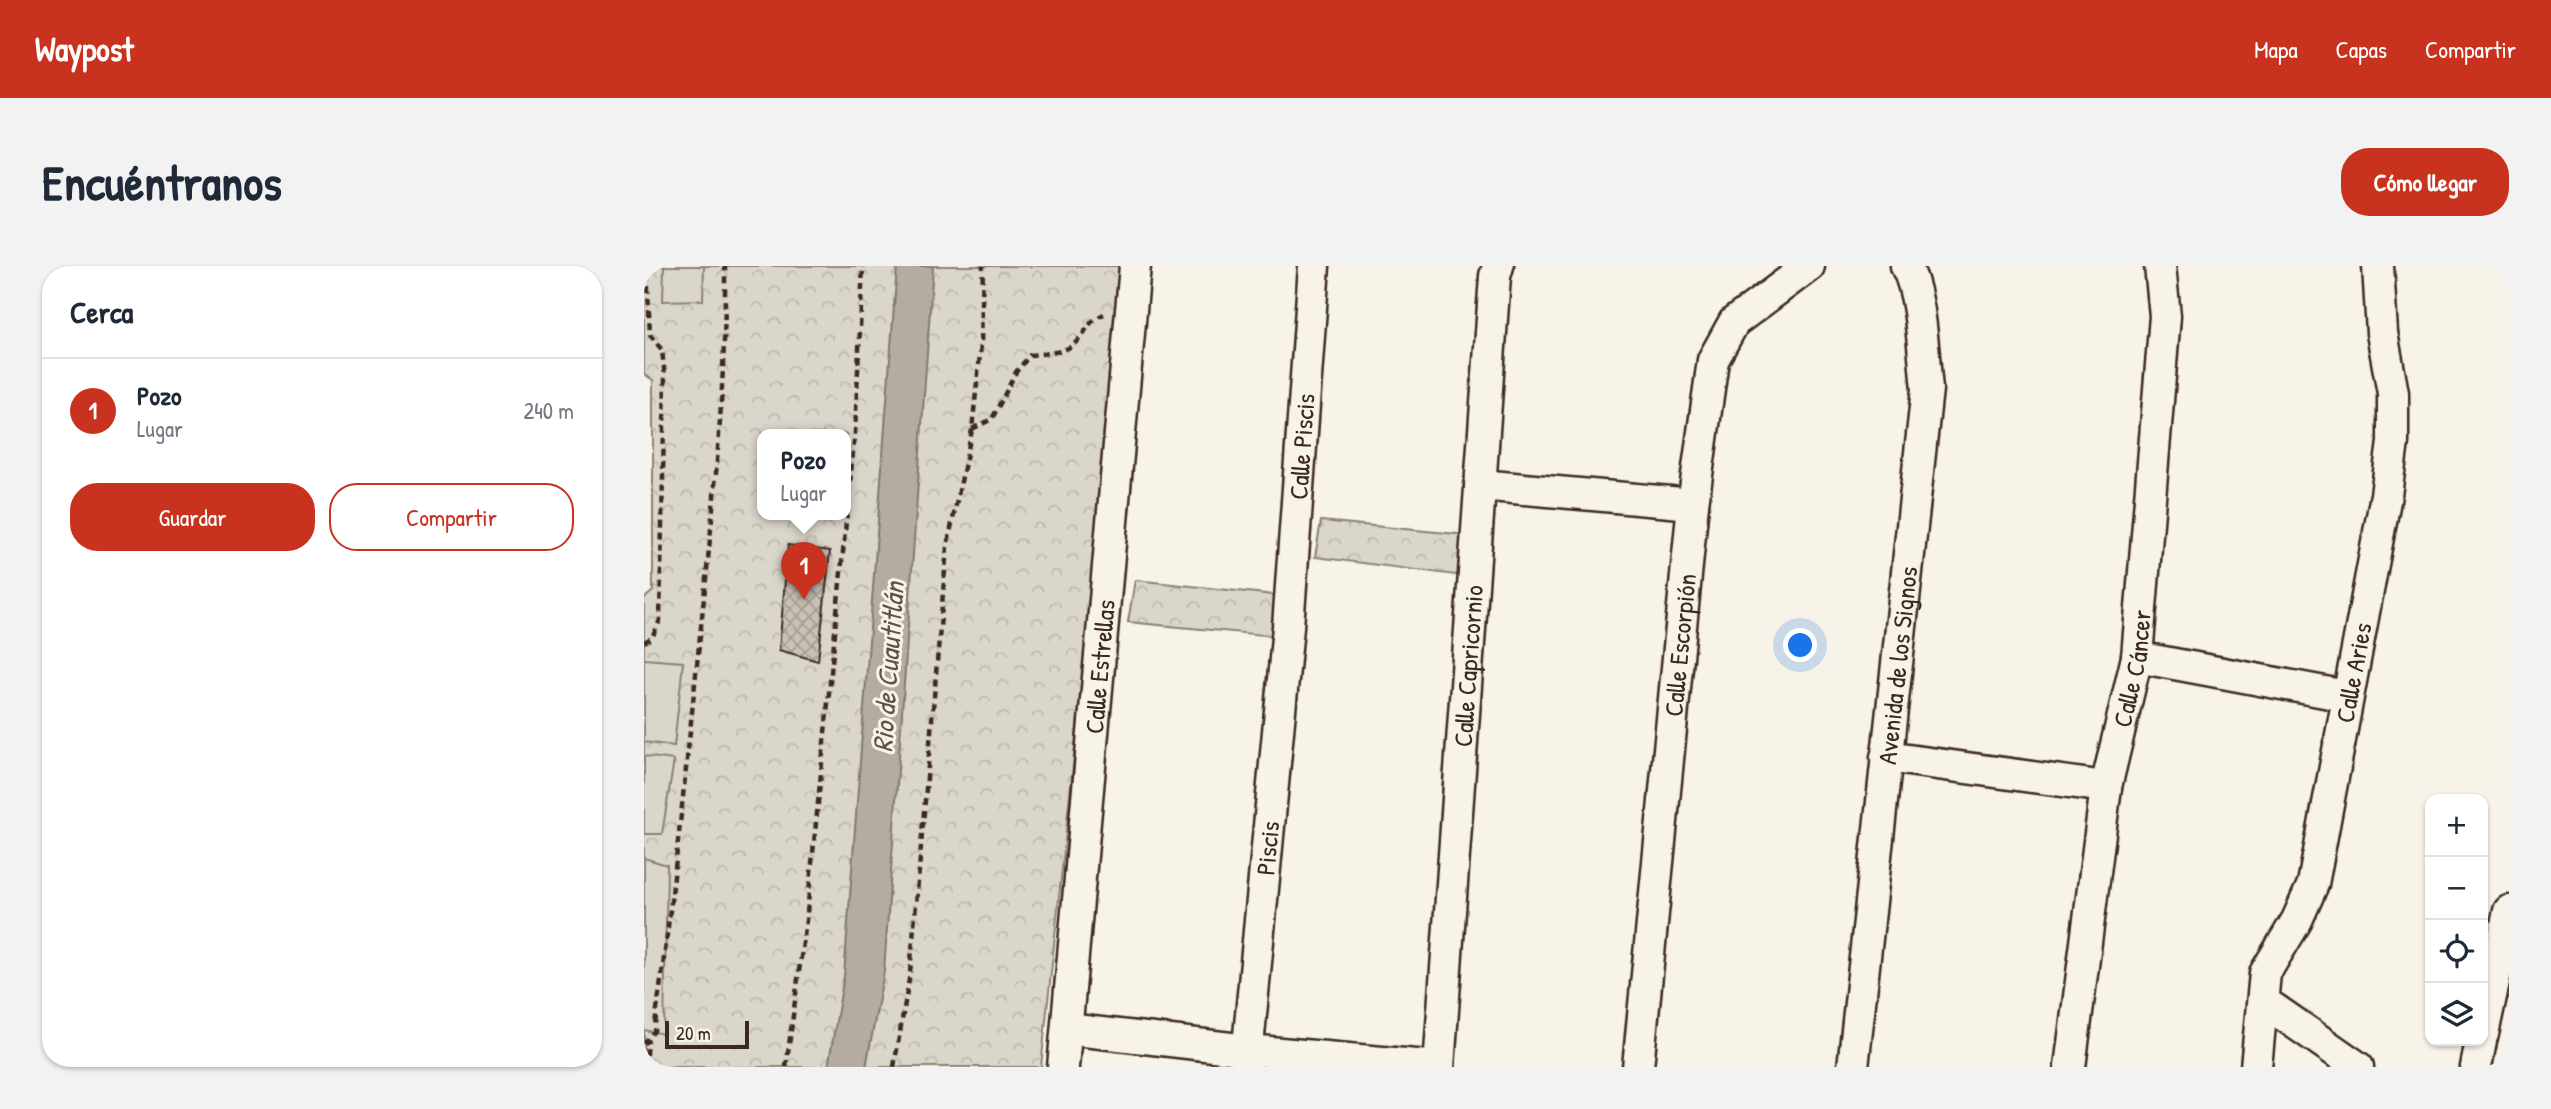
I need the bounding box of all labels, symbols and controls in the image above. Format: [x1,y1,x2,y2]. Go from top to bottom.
text: Waypost [35,27,134,71]
text: Mapa [2254,33,2298,65]
text: Capas [2336,33,2387,65]
text: Compartir [2425,33,2516,65]
button: Cómo llegar [2341,148,2509,216]
text: Encuéntranos [42,149,282,215]
text: Cerca [70,292,133,332]
text: Pozo [137,378,182,413]
street label: Calle Piscis [1280,392,1322,501]
text: 1 [89,395,97,426]
text: 240 m [523,395,574,426]
text: Lugar [137,413,183,444]
popup [757,429,851,520]
text: Pozo [781,442,826,477]
text: Lugar [781,477,827,508]
button: Guardar [70,483,315,551]
button: Compartir [329,483,574,551]
pin: 1 [781,542,827,600]
street label: Avenida de los Signos [1869,565,1925,766]
street label: Calle Escorpión [1655,572,1704,718]
water label: Rio de Cuautitlán [863,578,913,753]
street label: Calle Capricornio [1444,584,1491,748]
street label: Calle Estrellas [1076,598,1122,735]
street label: Calle Cáncer [2103,608,2158,730]
street label: Calle Aries [2326,620,2379,725]
your location [1783,628,1817,662]
map controls [2425,794,2488,1046]
button: + [2425,794,2488,857]
street label: Piscis [1247,819,1287,877]
button: − [2425,857,2488,920]
button: locate [2425,920,2488,983]
button: layers [2425,983,2488,1046]
scale bar [665,1018,749,1050]
text: 20 m [676,1020,711,1046]

